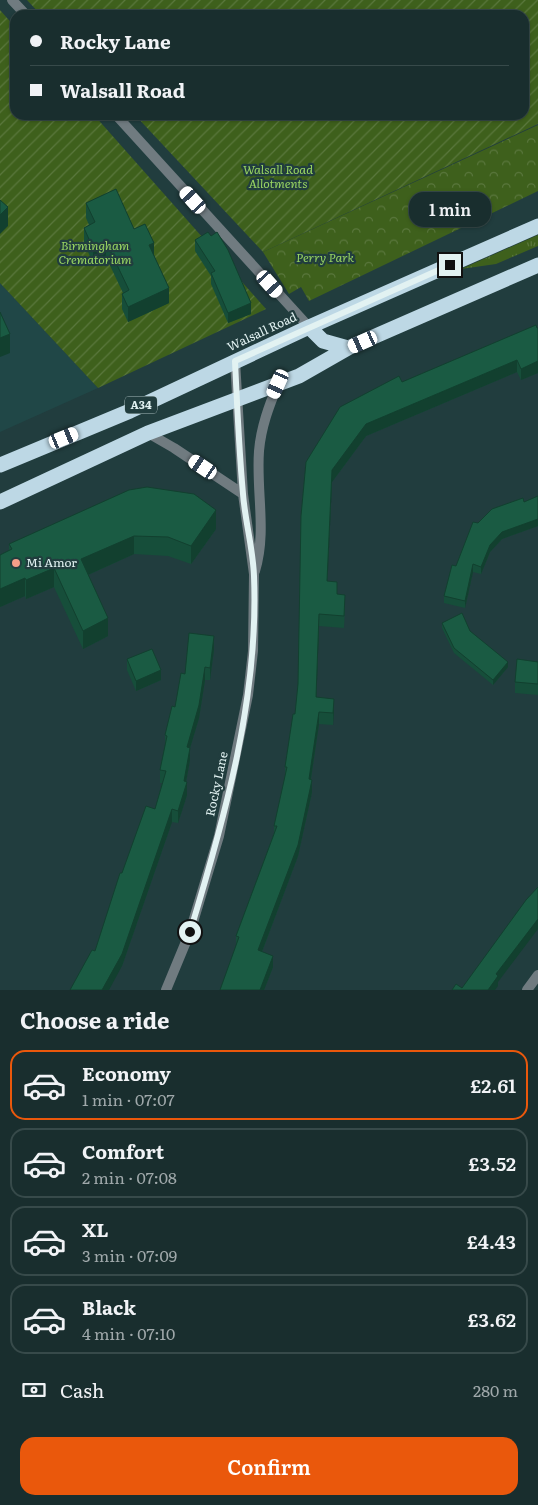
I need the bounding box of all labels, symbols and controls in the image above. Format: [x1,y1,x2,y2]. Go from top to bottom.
text: Rocky Lane [60,27,171,55]
text: Walsall Road [60,76,185,104]
park label: Walsall Road Allotments [243,160,313,192]
car [177,184,208,216]
callout: 1 min [409,192,491,228]
text: 1 min [429,197,471,221]
park label: Birmingham Crematorium [59,236,132,268]
park label: Perry Park [296,248,354,266]
route end [439,254,461,276]
car [254,268,285,300]
street label: Walsall Road [224,307,300,355]
car [346,329,379,355]
car [265,367,290,401]
road number: A34 [125,396,157,414]
car [47,425,80,451]
car [186,452,219,482]
place label: Mi Amor [26,553,77,571]
marker: Mi Amor [10,557,22,569]
street label: Rocky Lane [200,750,232,818]
route start [179,921,201,943]
text: Choose a ride [20,1003,169,1036]
text: Economy [82,1059,171,1087]
icon: car [22,1063,67,1108]
text: £2.61 [470,1071,516,1099]
text: 1 min · 07:07 [82,1087,175,1111]
text: Comfort [82,1137,164,1165]
icon: car [22,1141,67,1186]
text: £3.52 [468,1149,516,1177]
text: 2 min · 07:08 [82,1165,177,1189]
text: XL [82,1215,109,1243]
icon: car [22,1219,67,1264]
text: £4.43 [467,1227,516,1255]
text: 3 min · 07:09 [82,1243,177,1267]
text: Black [82,1293,136,1321]
icon: car [22,1297,67,1342]
text: £3.62 [467,1305,516,1333]
text: 4 min · 07:10 [82,1321,175,1345]
icon: cash [20,1376,48,1404]
text: Cash [60,1376,104,1404]
text: 280 m [473,1378,518,1402]
button: Confirm [20,1437,518,1495]

